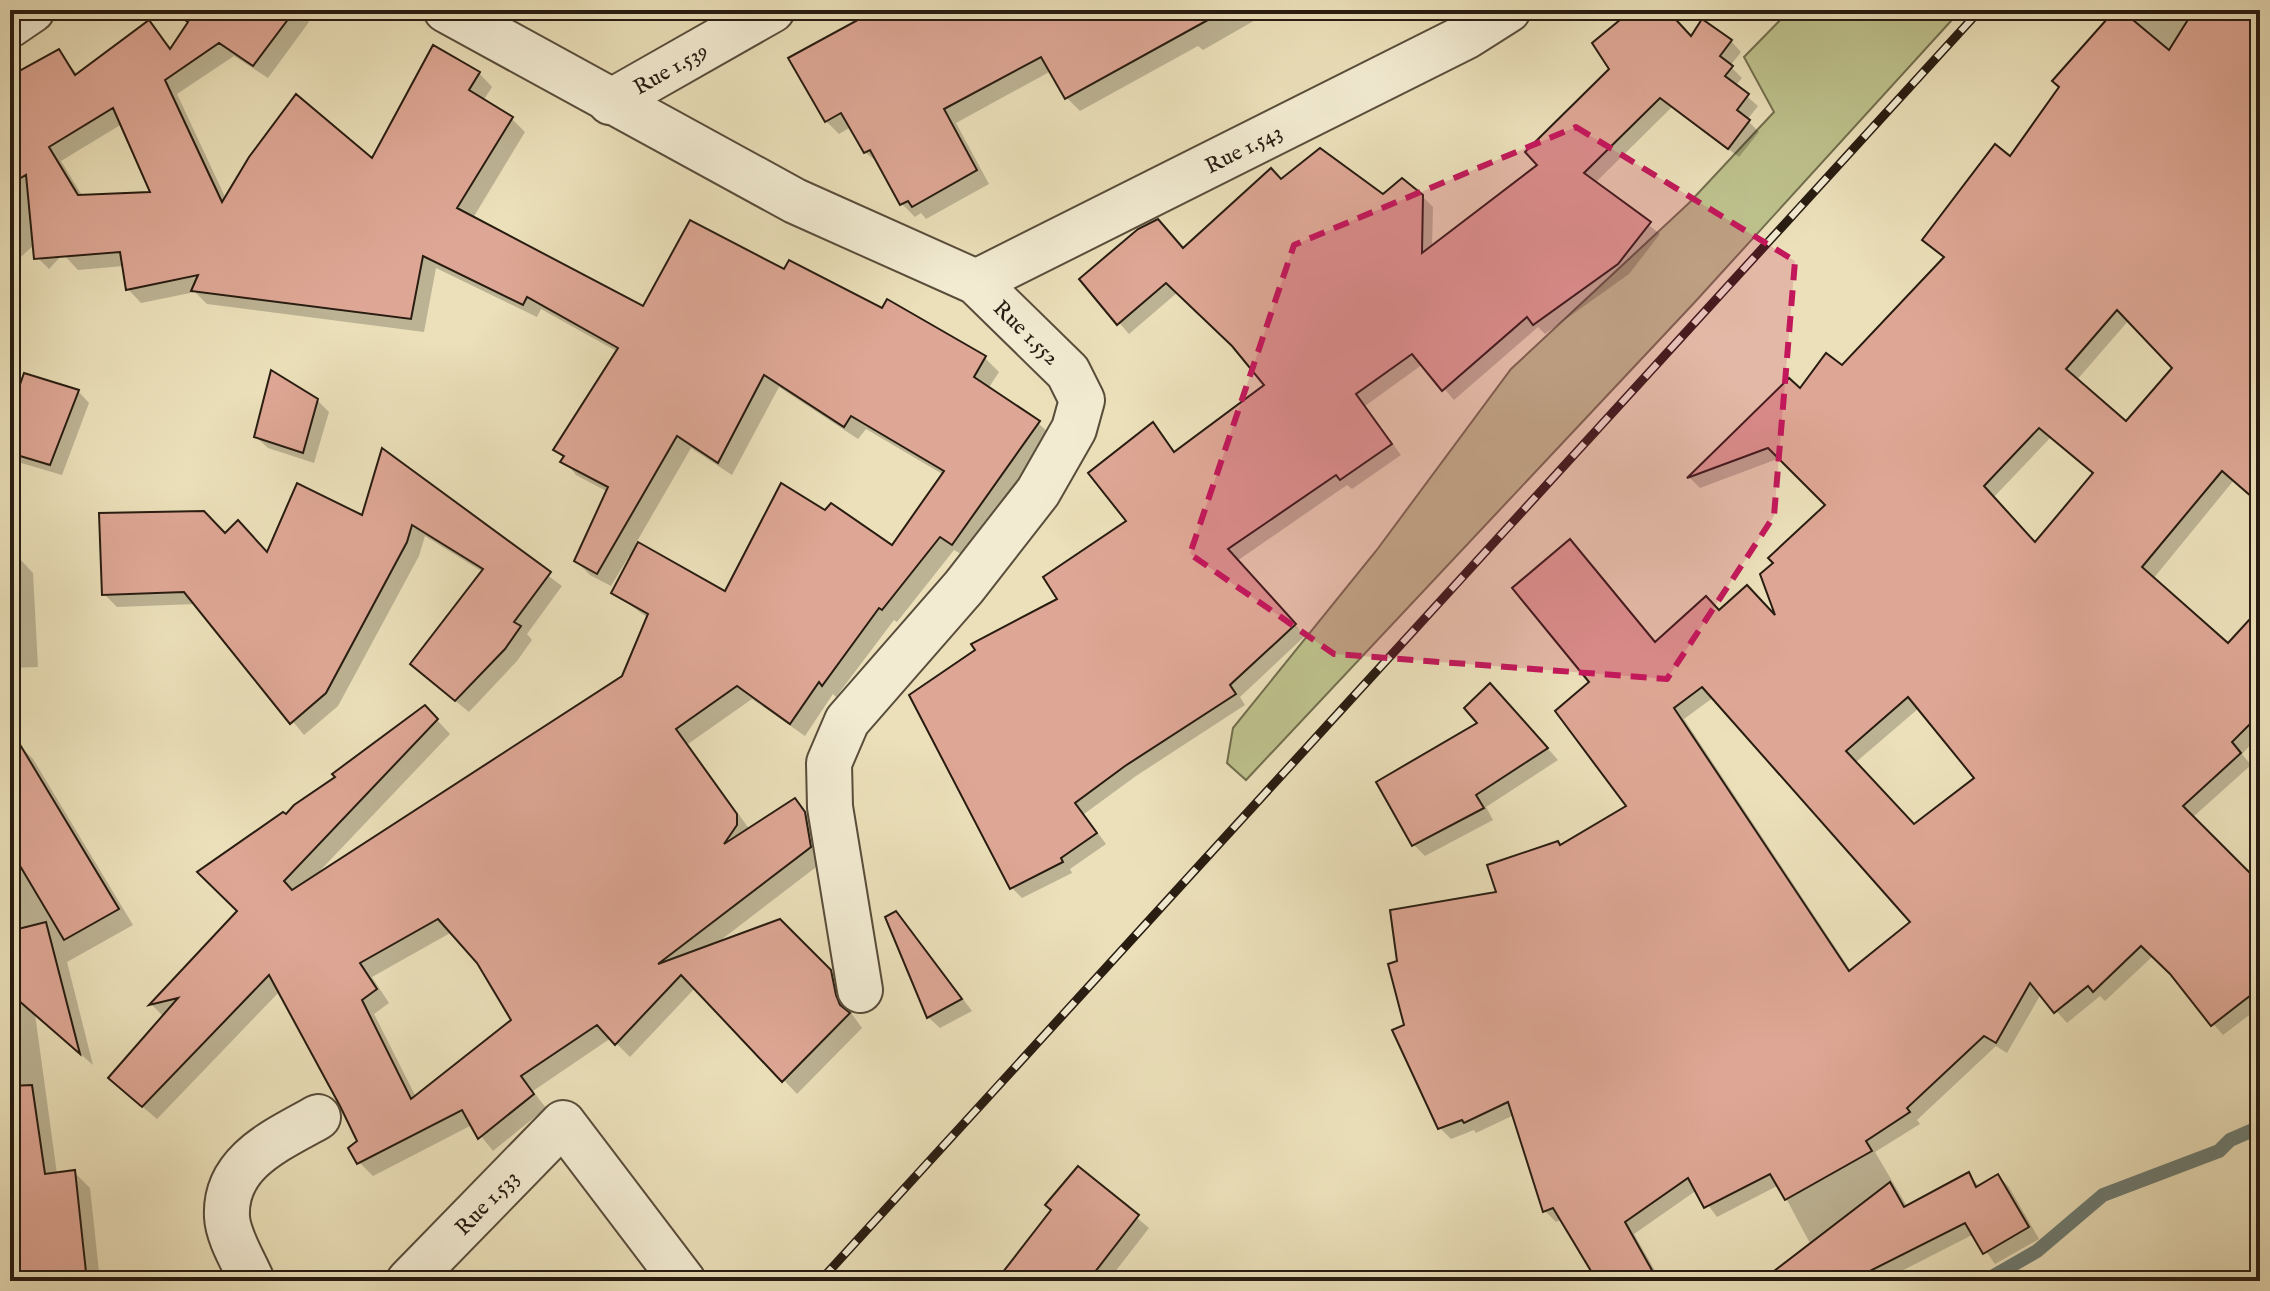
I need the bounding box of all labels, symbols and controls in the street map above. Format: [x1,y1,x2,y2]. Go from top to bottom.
street label: Rue 1.539 [629,37,713,102]
street label: Rue 1.543 [1201,119,1287,181]
street label: Rue 1.552 [986,295,1065,372]
street label: Rue 1.533 [449,1165,525,1242]

